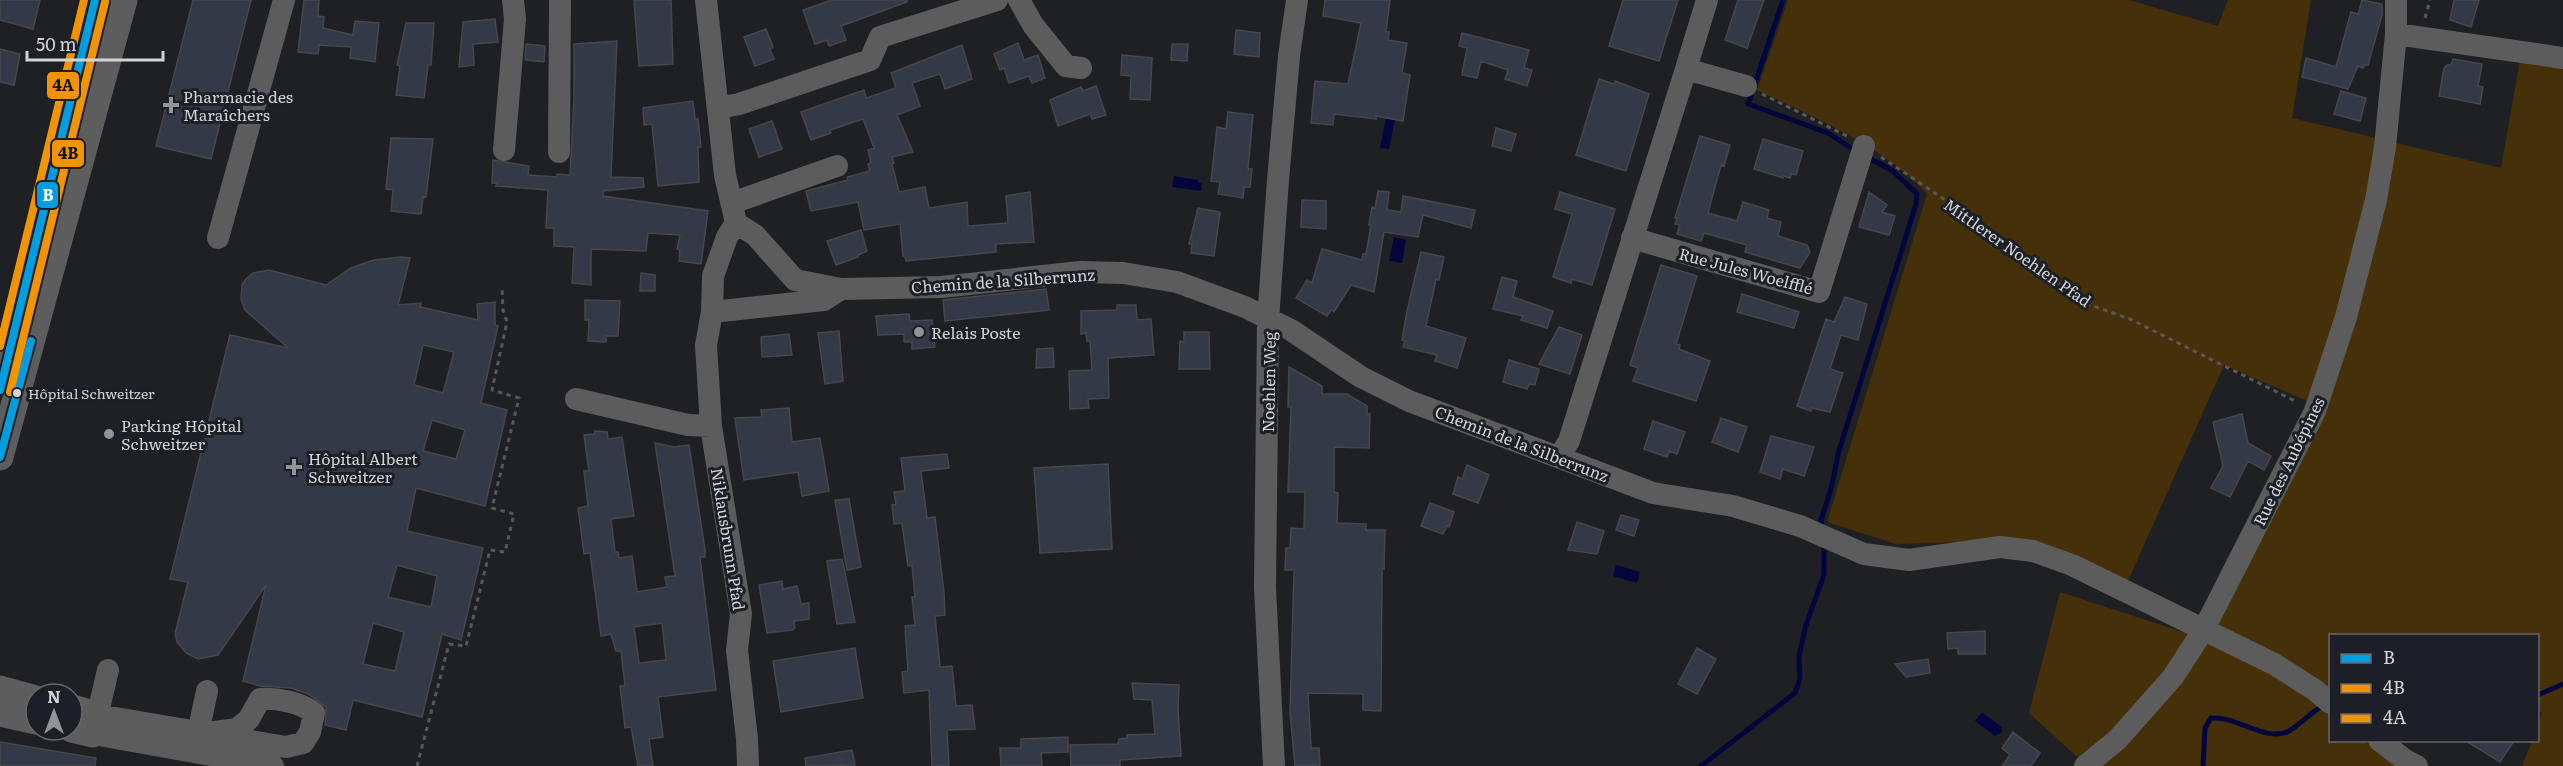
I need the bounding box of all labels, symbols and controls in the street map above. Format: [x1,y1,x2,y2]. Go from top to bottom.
scale bar [27,24,164,62]
text: 50 m [36,30,77,57]
line badge: 4A [46,71,80,100]
text: 4A [52,72,74,96]
place label: Pharmacie des Maraîchers [183,84,293,126]
marker: Pharmacie des Maraîchers [164,98,178,112]
line badge: 4B [51,139,85,168]
text: 4B [58,140,78,164]
line badge: B [36,181,59,209]
text: B [42,182,54,206]
street label: Mittlerer Noehlen Pfad [1939,192,2097,312]
street label: Rue Jules Woelfflé [1676,241,1816,299]
street label: Chemin de la Silberrunz [910,262,1096,298]
place label: Relais Poste [931,320,1020,344]
marker: Relais Poste [912,325,926,339]
street label: Noehlen Weg [1255,331,1281,433]
place label: Hôpital Schweitzer [28,383,155,403]
marker: Hôpital Schweitzer [11,387,23,399]
street label: Rue des Aubépines [2246,393,2330,529]
street label: Chemin de la Silberrunz [1432,399,1613,487]
place label: Parking Hôpital Schweitzer [121,413,242,455]
marker: Parking Hôpital Schweitzer [102,427,116,441]
place label: Hôpital Albert Schweitzer [308,446,418,488]
marker: Hôpital Albert Schweitzer [285,458,303,476]
street label: Niklausbrunn Pfad [706,466,752,612]
legend [2329,634,2539,742]
text: B [2383,643,2395,670]
text: 4B [2383,673,2405,700]
north arrow [24,682,84,742]
text: N [47,684,61,708]
text: 4A [2383,703,2406,730]

